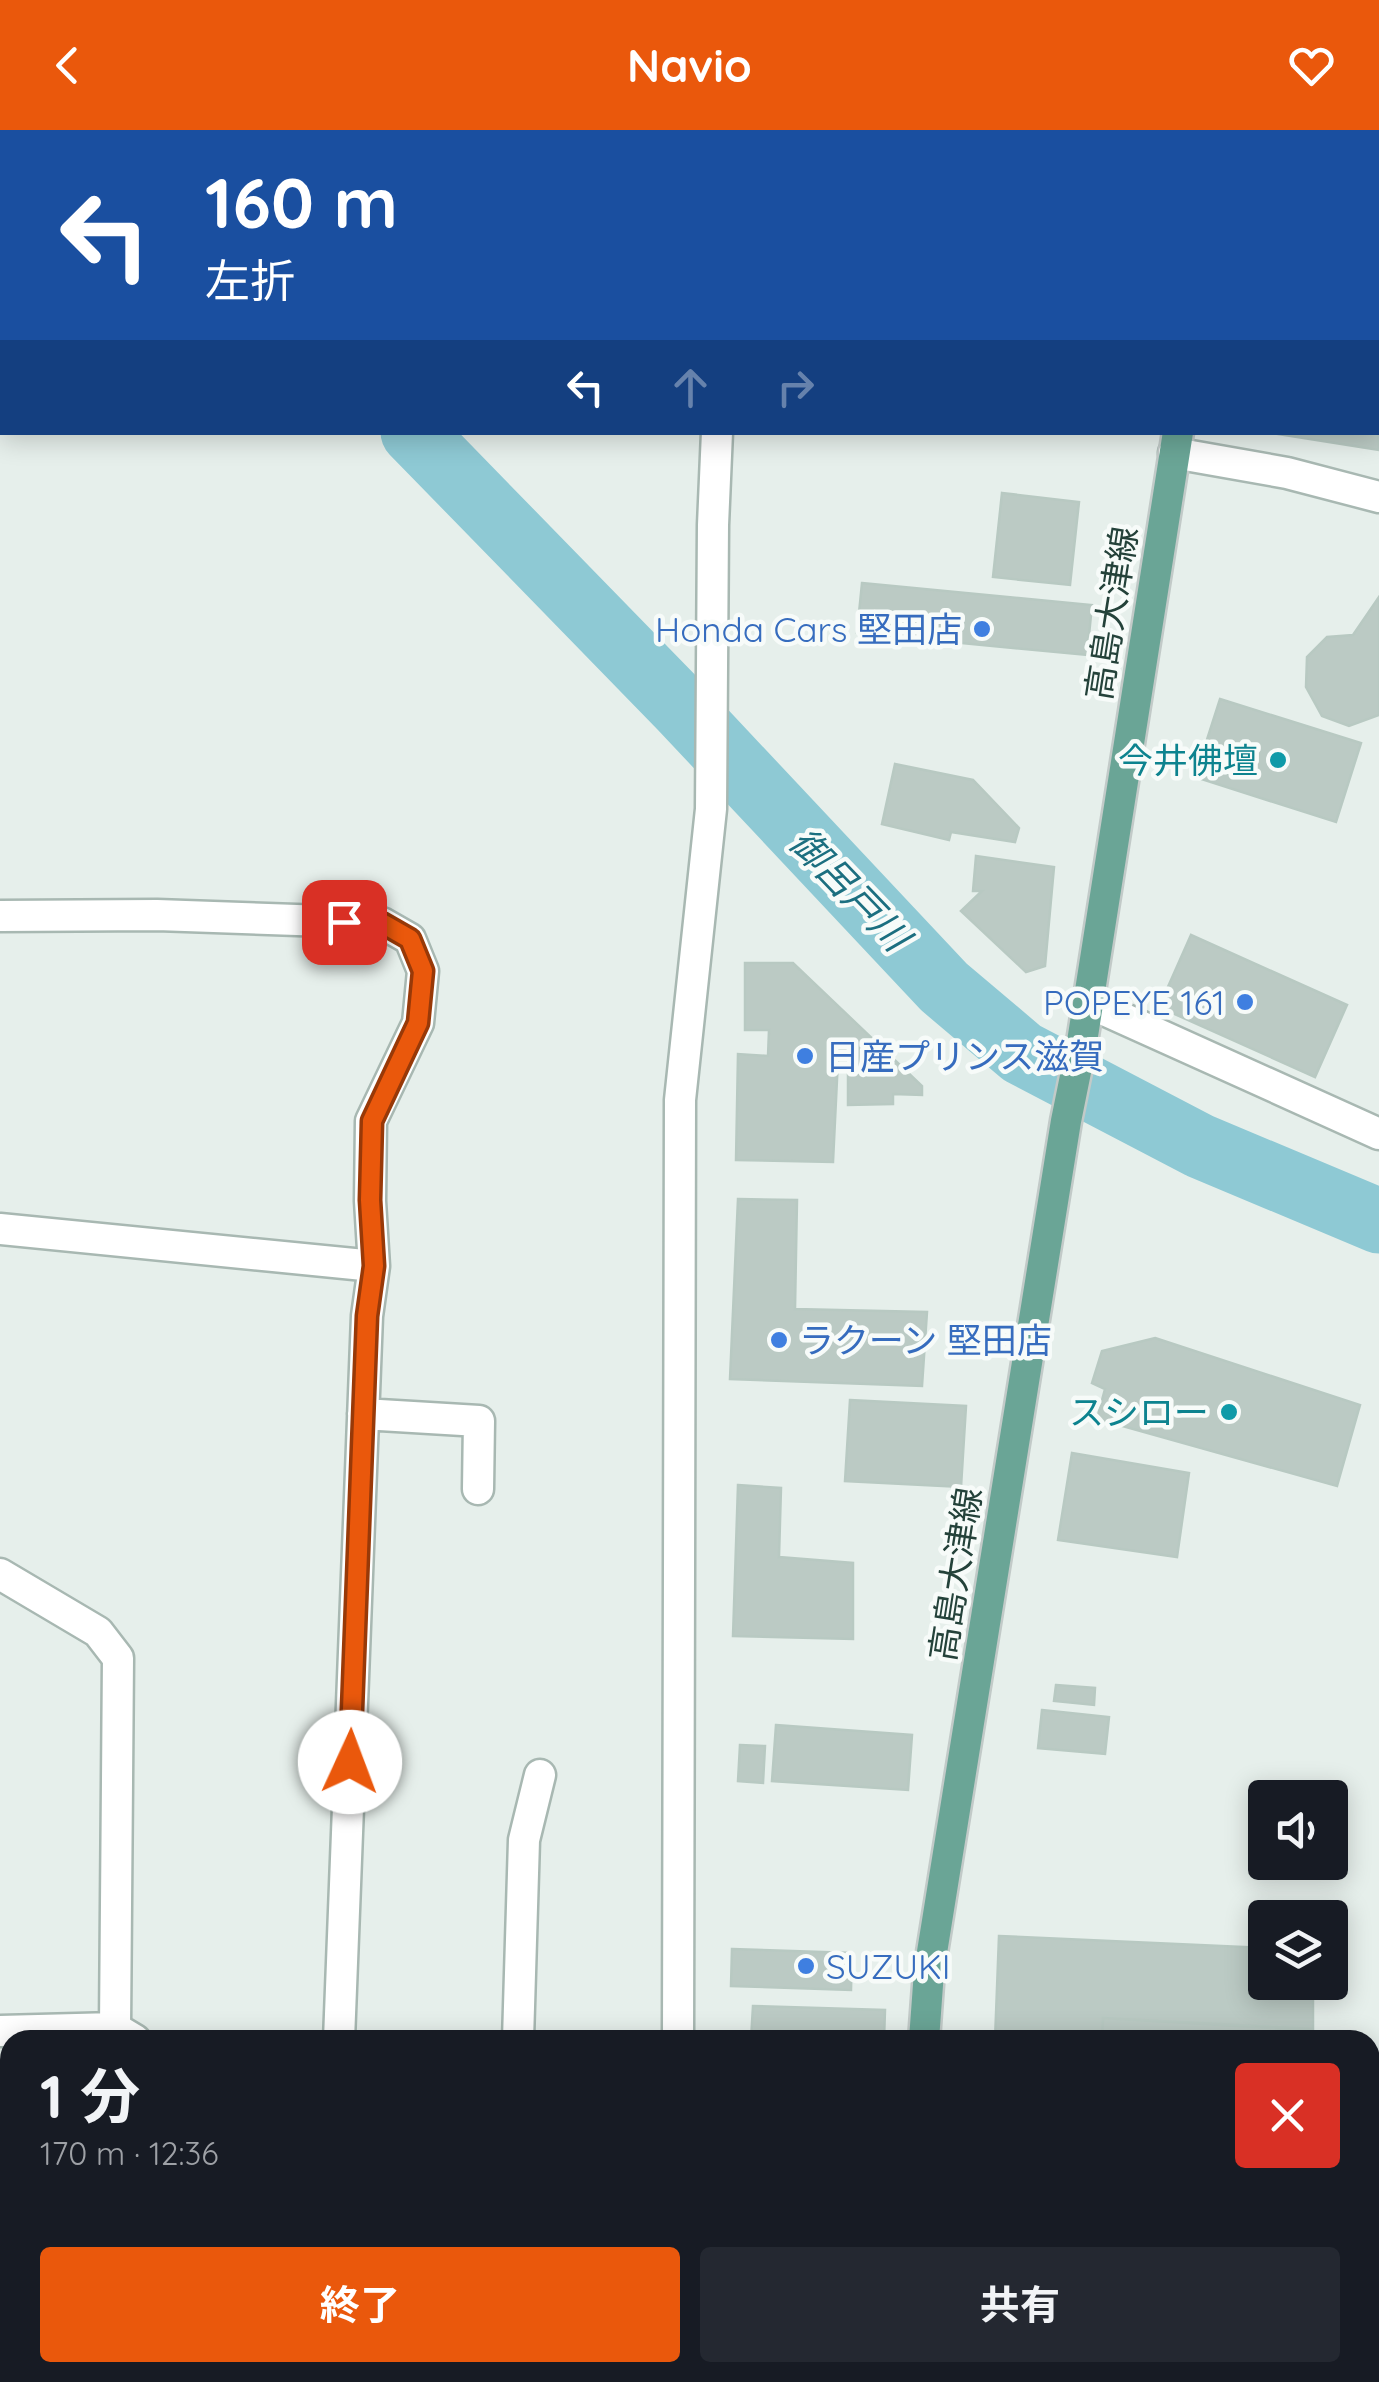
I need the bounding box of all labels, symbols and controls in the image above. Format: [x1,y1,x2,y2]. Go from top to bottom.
text: Navio [627,37,752,93]
icon: back [40,38,95,93]
icon: heart [1284,38,1339,93]
text: 160 m [205,158,398,246]
icon: left [40,170,170,300]
text: 左折 [205,252,295,308]
icon: left [558,360,613,415]
icon: ahead [663,360,718,415]
icon: right [768,360,823,415]
street label: 高島大津線 [1076,523,1146,703]
place label: Honda Cars 堅田店 [655,607,962,651]
marker: Honda Cars 堅田店 [971,618,993,640]
place label: 今井佛壇 [1118,738,1258,782]
marker: 今井佛壇 [1267,749,1289,771]
water label: 御呂戸川 [780,818,923,963]
pin [302,880,387,965]
icon: arrive [317,895,372,950]
place label: POPEYE 161 [1043,980,1225,1024]
marker: POPEYE 161 [1234,991,1256,1013]
place label: 日産プリンス滋賀 [825,1034,1104,1078]
marker: 日産プリンス滋賀 [794,1045,816,1067]
place label: ラクーン 堅田店 [799,1318,1052,1362]
marker: ラクーン 堅田店 [768,1329,790,1351]
place label: スシロー [1069,1390,1209,1434]
marker: スシロー [1218,1401,1240,1423]
street label: 高島大津線 [920,1484,990,1664]
position arrow [298,1710,402,1814]
map controls [1248,1780,1348,2000]
button: sound [1248,1780,1348,1880]
button: layers [1248,1900,1348,2000]
place label: SUZUKI [826,1944,951,1988]
marker: SUZUKI [795,1955,817,1977]
text: 1 分 [40,2058,140,2133]
button: close [1235,2063,1340,2168]
text: 170 m · 12:36 [40,2133,218,2173]
button: 終了 [40,2247,680,2362]
button: 共有 [700,2247,1340,2362]

